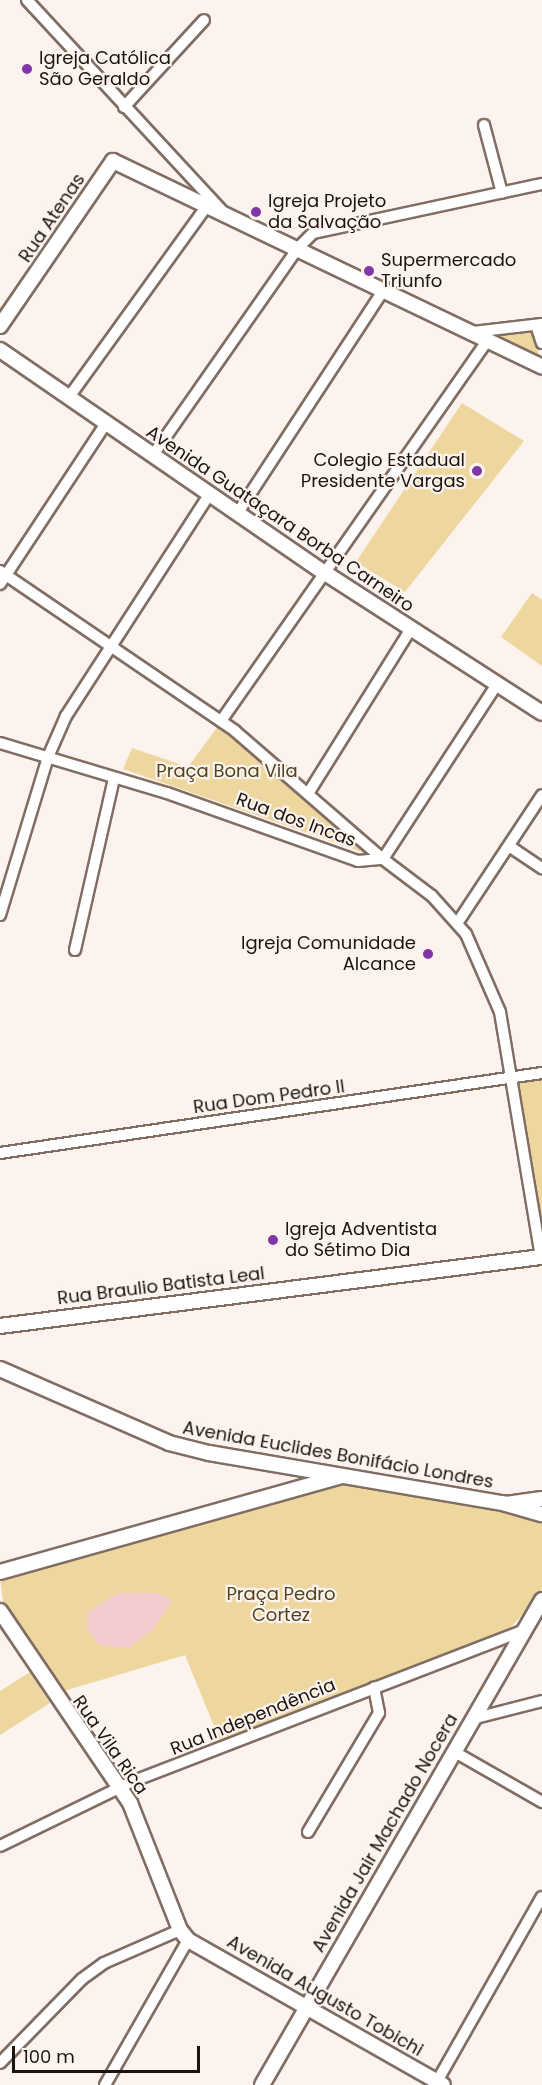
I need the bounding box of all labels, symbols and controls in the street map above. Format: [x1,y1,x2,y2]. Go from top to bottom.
place label: Igreja Católica São Geraldo [39,48,171,90]
marker: Igreja Católica São Geraldo [20,62,34,76]
street label: Rua Atenas [14,170,90,266]
place label: Igreja Projeto da Salvação [268,191,386,234]
marker: Igreja Projeto da Salvação [249,205,263,219]
place label: Supermercado Triunfo [381,250,516,292]
marker: Supermercado Triunfo [362,264,376,278]
street label: Avenida Guataçara Borba Carneiro [142,421,418,617]
place label: Colegio Estadual Presidente Vargas [301,450,465,492]
marker: Colegio Estadual Presidente Vargas [470,464,484,478]
park label: Praça Bona Vila [156,760,298,782]
street label: Rua dos Incas [233,788,359,852]
place label: Igreja Comunidade Alcance [241,933,416,976]
marker: Igreja Comunidade Alcance [421,947,435,961]
street label: Rua Dom Pedro II [192,1076,346,1118]
place label: Igreja Adventista do Sétimo Dia [285,1219,437,1262]
marker: Igreja Adventista do Sétimo Dia [266,1233,280,1247]
street label: Rua Braulio Batista Leal [56,1263,266,1309]
street label: Avenida Euclides Bonifácio Londres [181,1417,495,1493]
park label: Praça Pedro Cortez [226,1584,336,1626]
street label: Rua Independência [167,1674,339,1760]
street label: Rua Vila Rica [68,1691,152,1799]
street label: Avenida Jair Machado Nocera [308,1710,462,1956]
street label: Avenida Augusto Tobichi [223,1931,427,2061]
scale bar [15,2034,202,2072]
text: 100 m [23,2044,75,2069]

